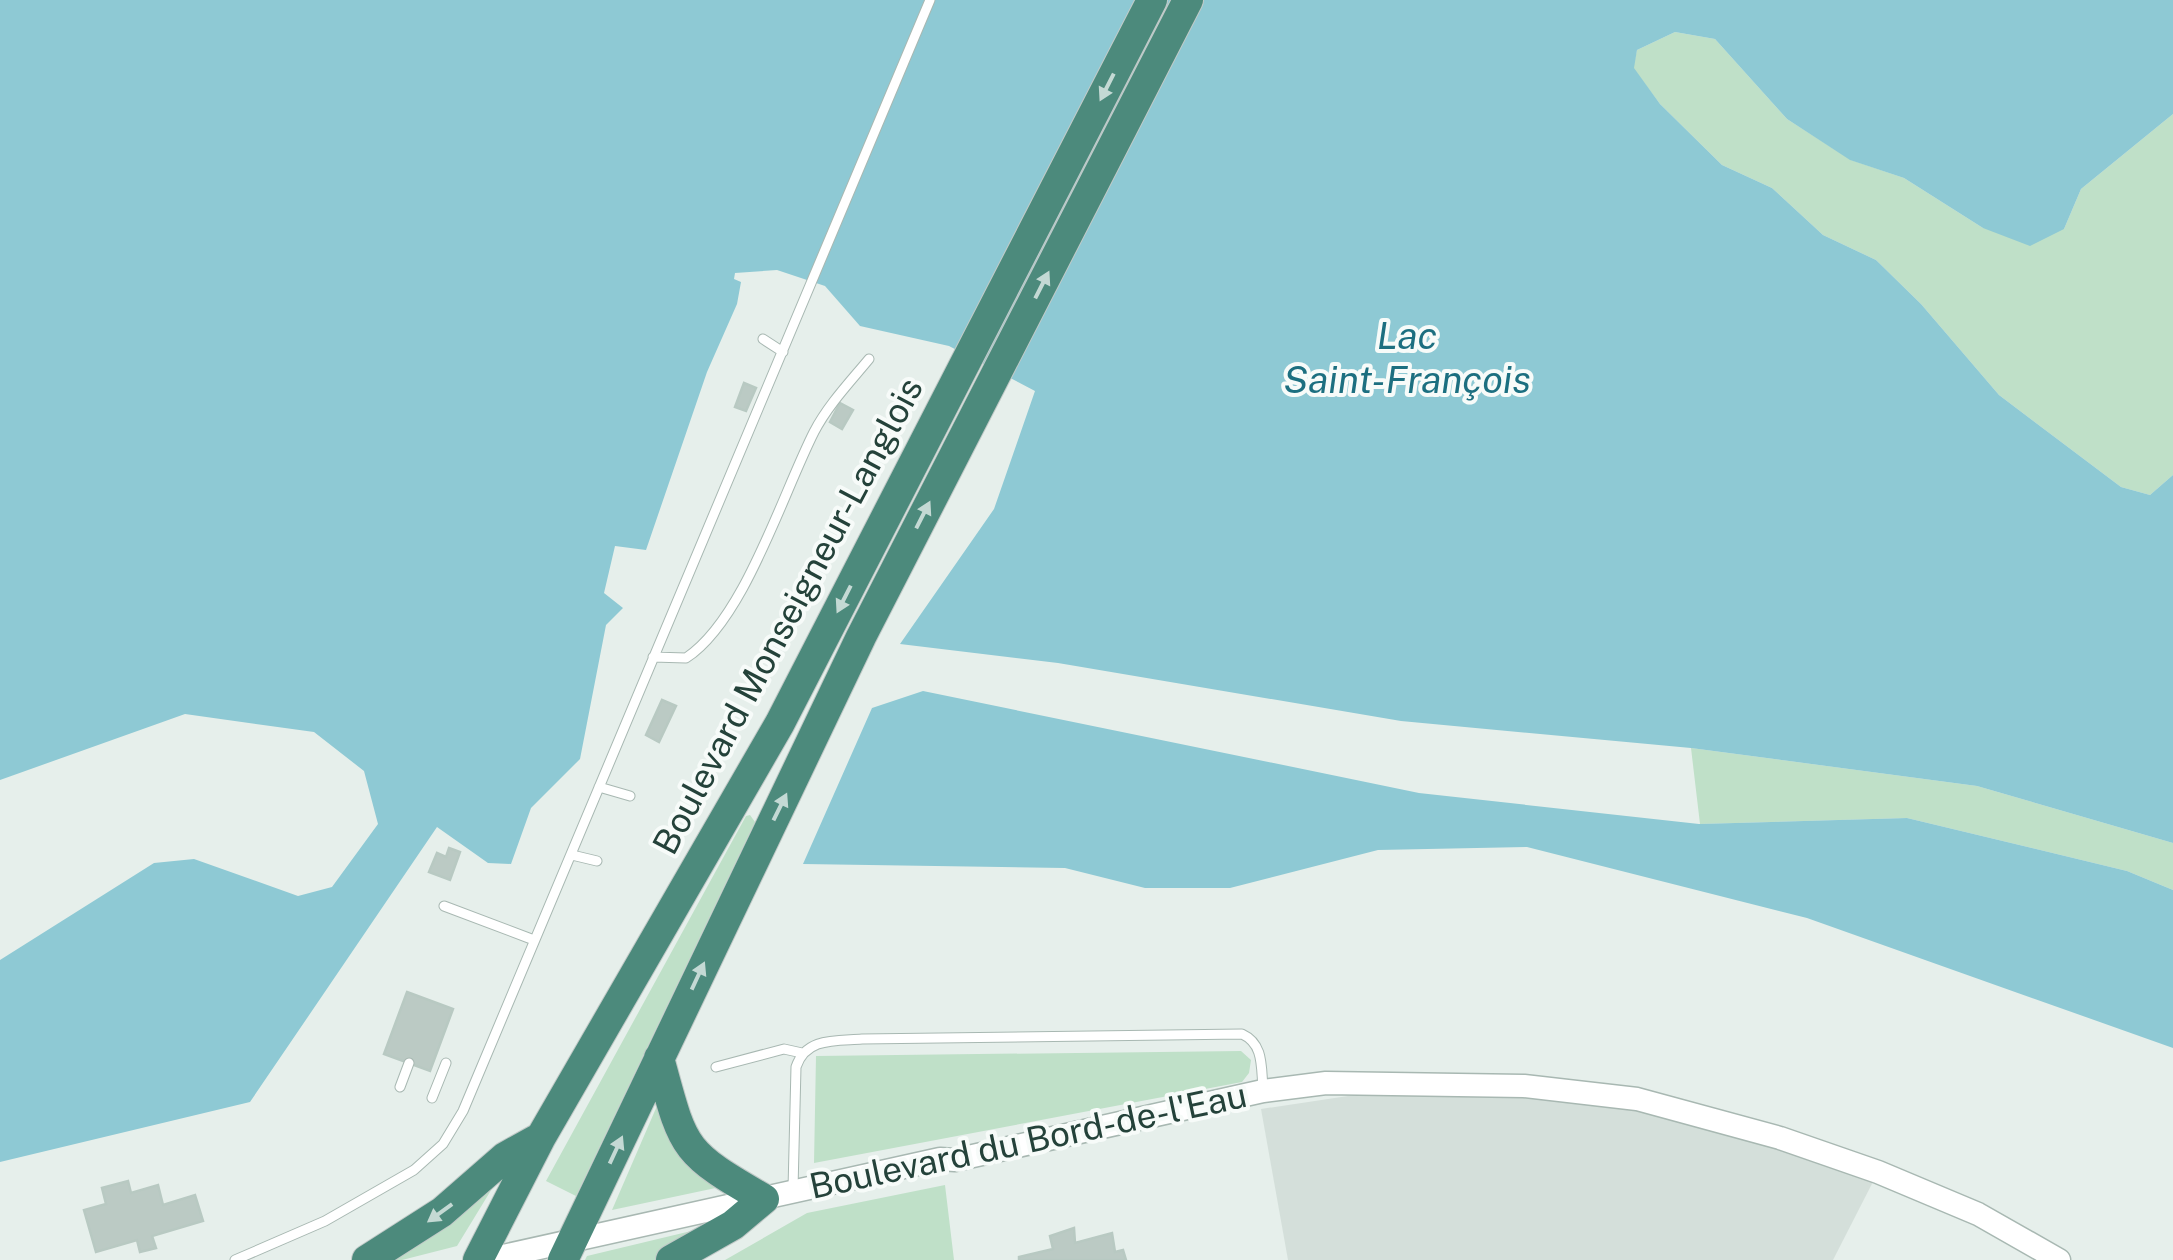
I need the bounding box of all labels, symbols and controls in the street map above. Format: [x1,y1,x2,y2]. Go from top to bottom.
one-way arrow [1099,72,1116,101]
one-way arrow [1033,270,1050,299]
water label: Lac Saint-François [1283,313,1531,402]
street label: Boulevard Monseigneur-Langlois [644,371,931,861]
one-way arrow [914,501,931,530]
one-way arrow [836,585,853,614]
one-way arrow [771,792,788,821]
one-way arrow [690,962,707,991]
street label: Boulevard du Bord-de-l'Eau [806,1074,1250,1207]
one-way arrow [607,1136,624,1165]
one-way arrow [427,1203,453,1223]

